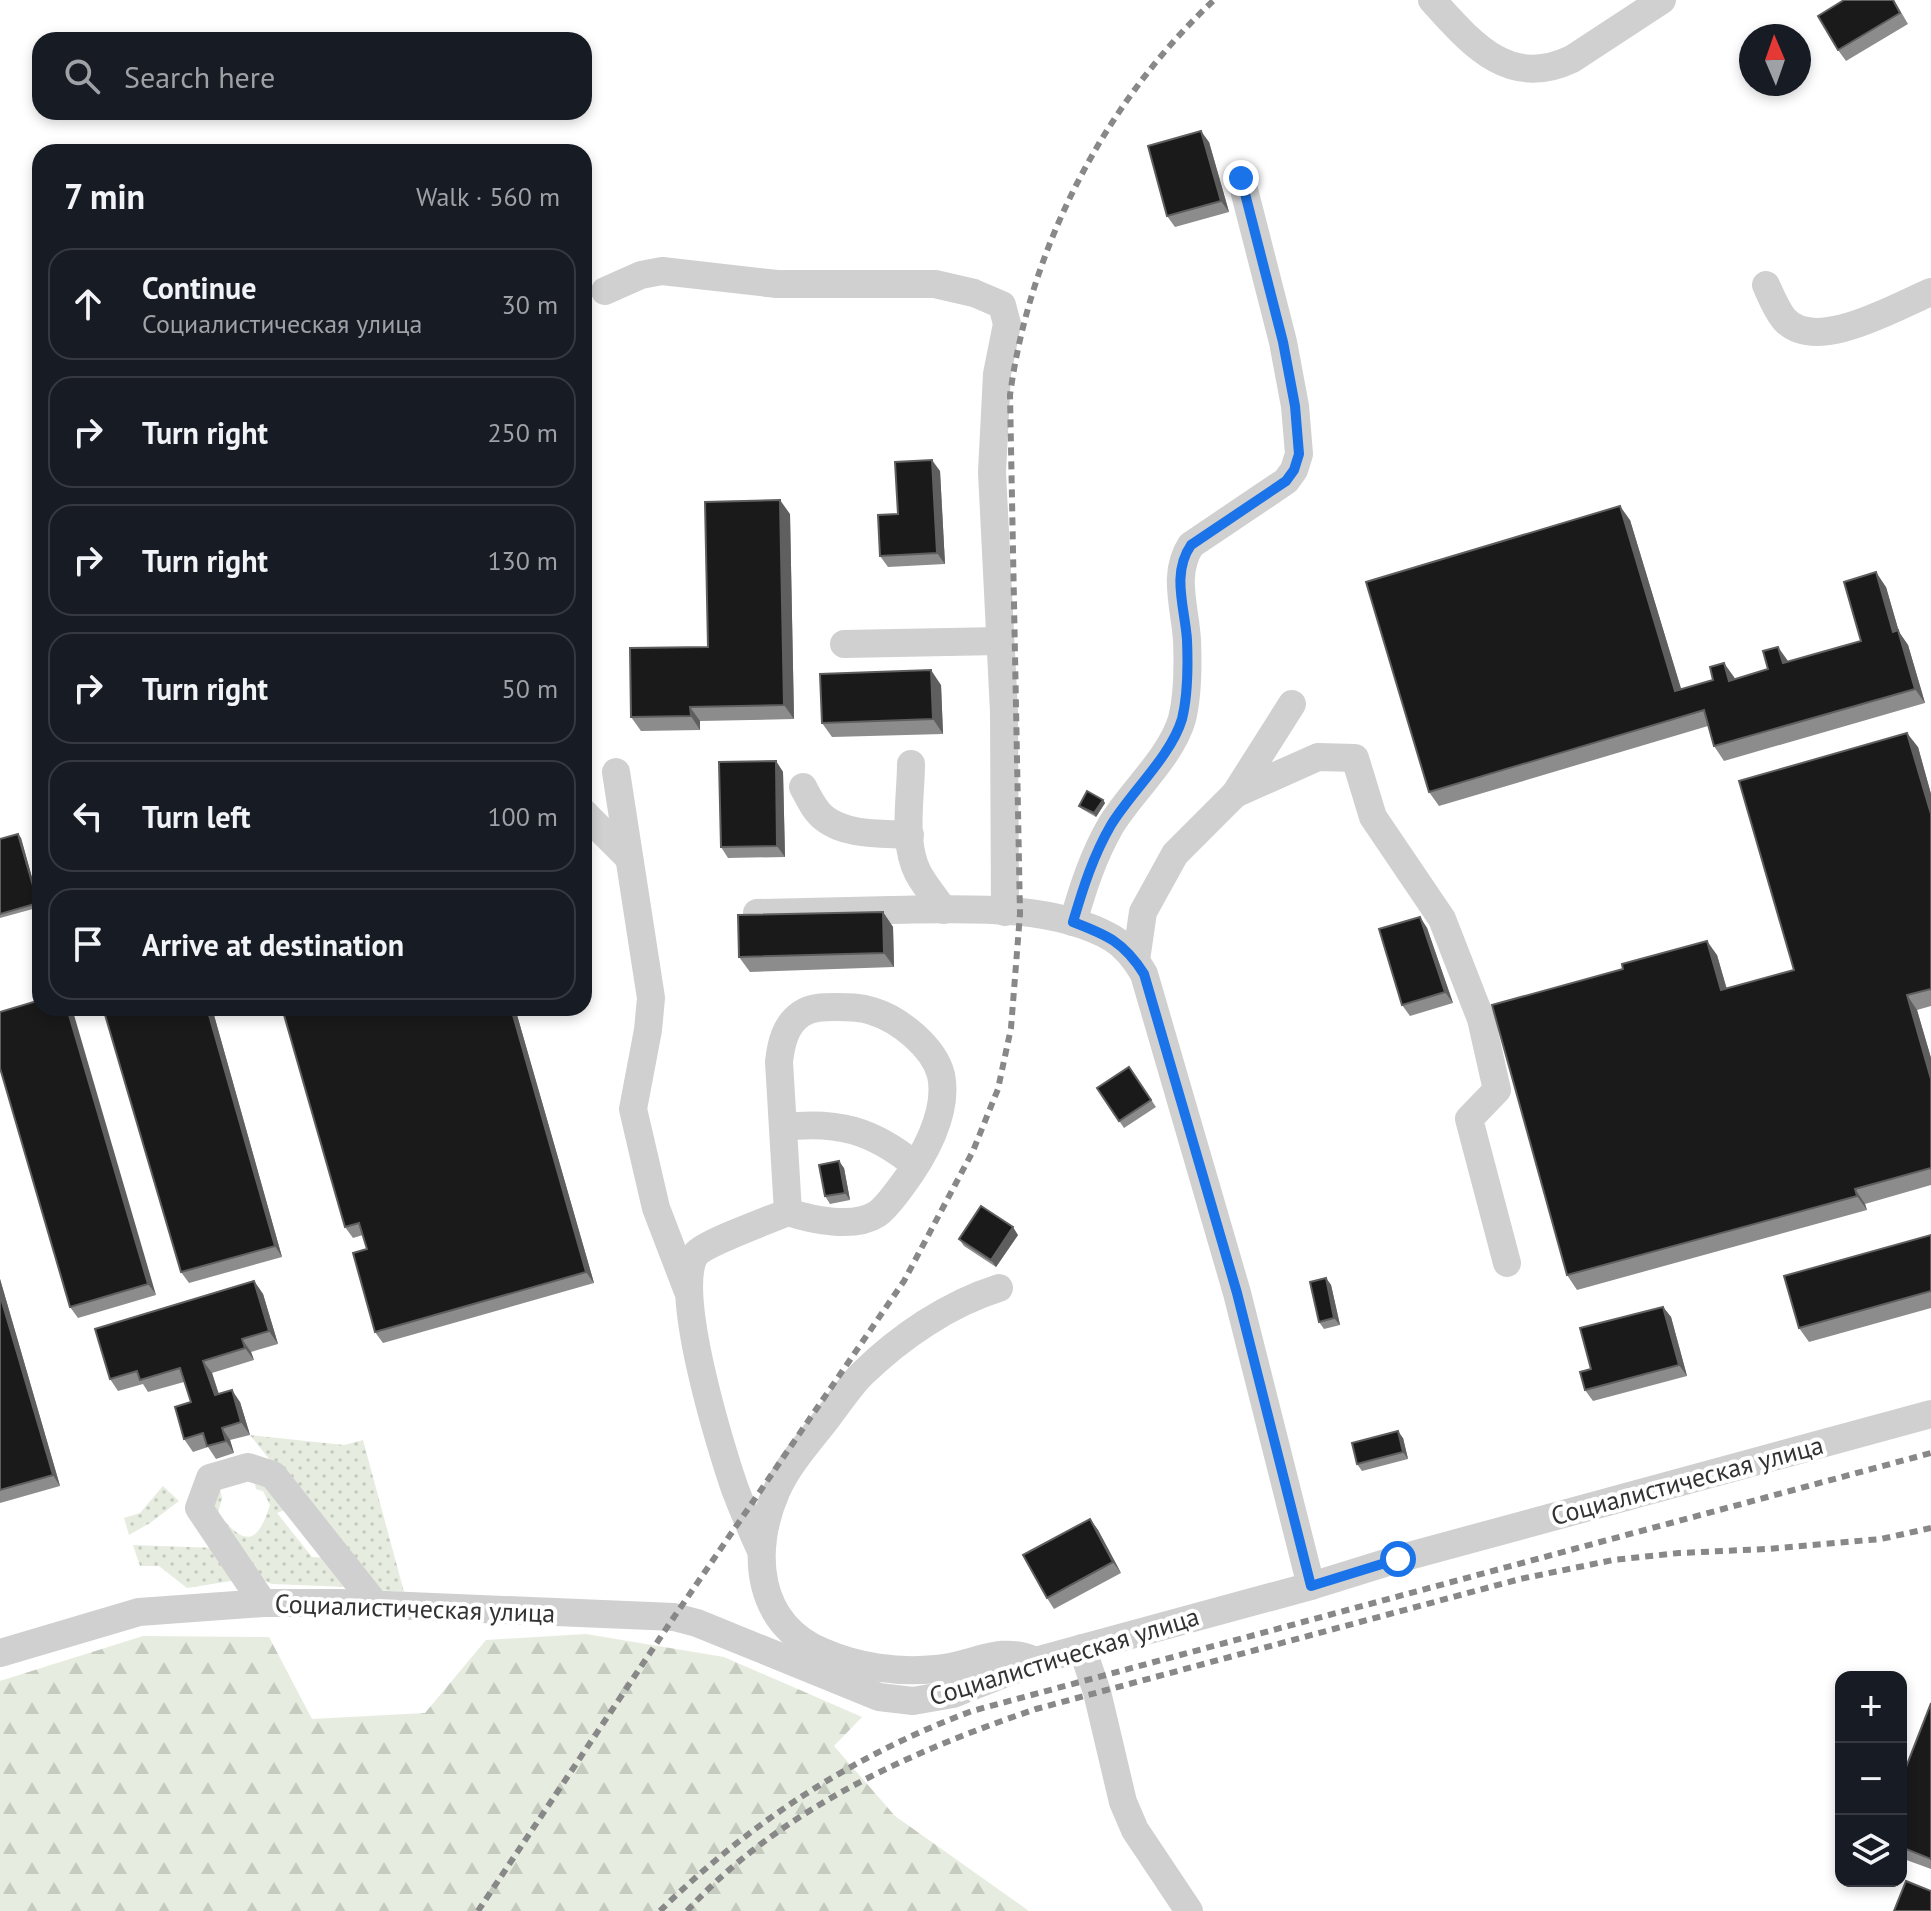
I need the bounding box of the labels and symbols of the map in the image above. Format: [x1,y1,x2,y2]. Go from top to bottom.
north arrow [1739,24,1811,96]
route end [1223,160,1259,196]
street label: Социалистическая улица [1547,1428,1827,1532]
route start [1380,1541,1416,1577]
street label: Социалистическая улица [274,1587,556,1629]
street label: Социалистическая улица [925,1599,1203,1713]

